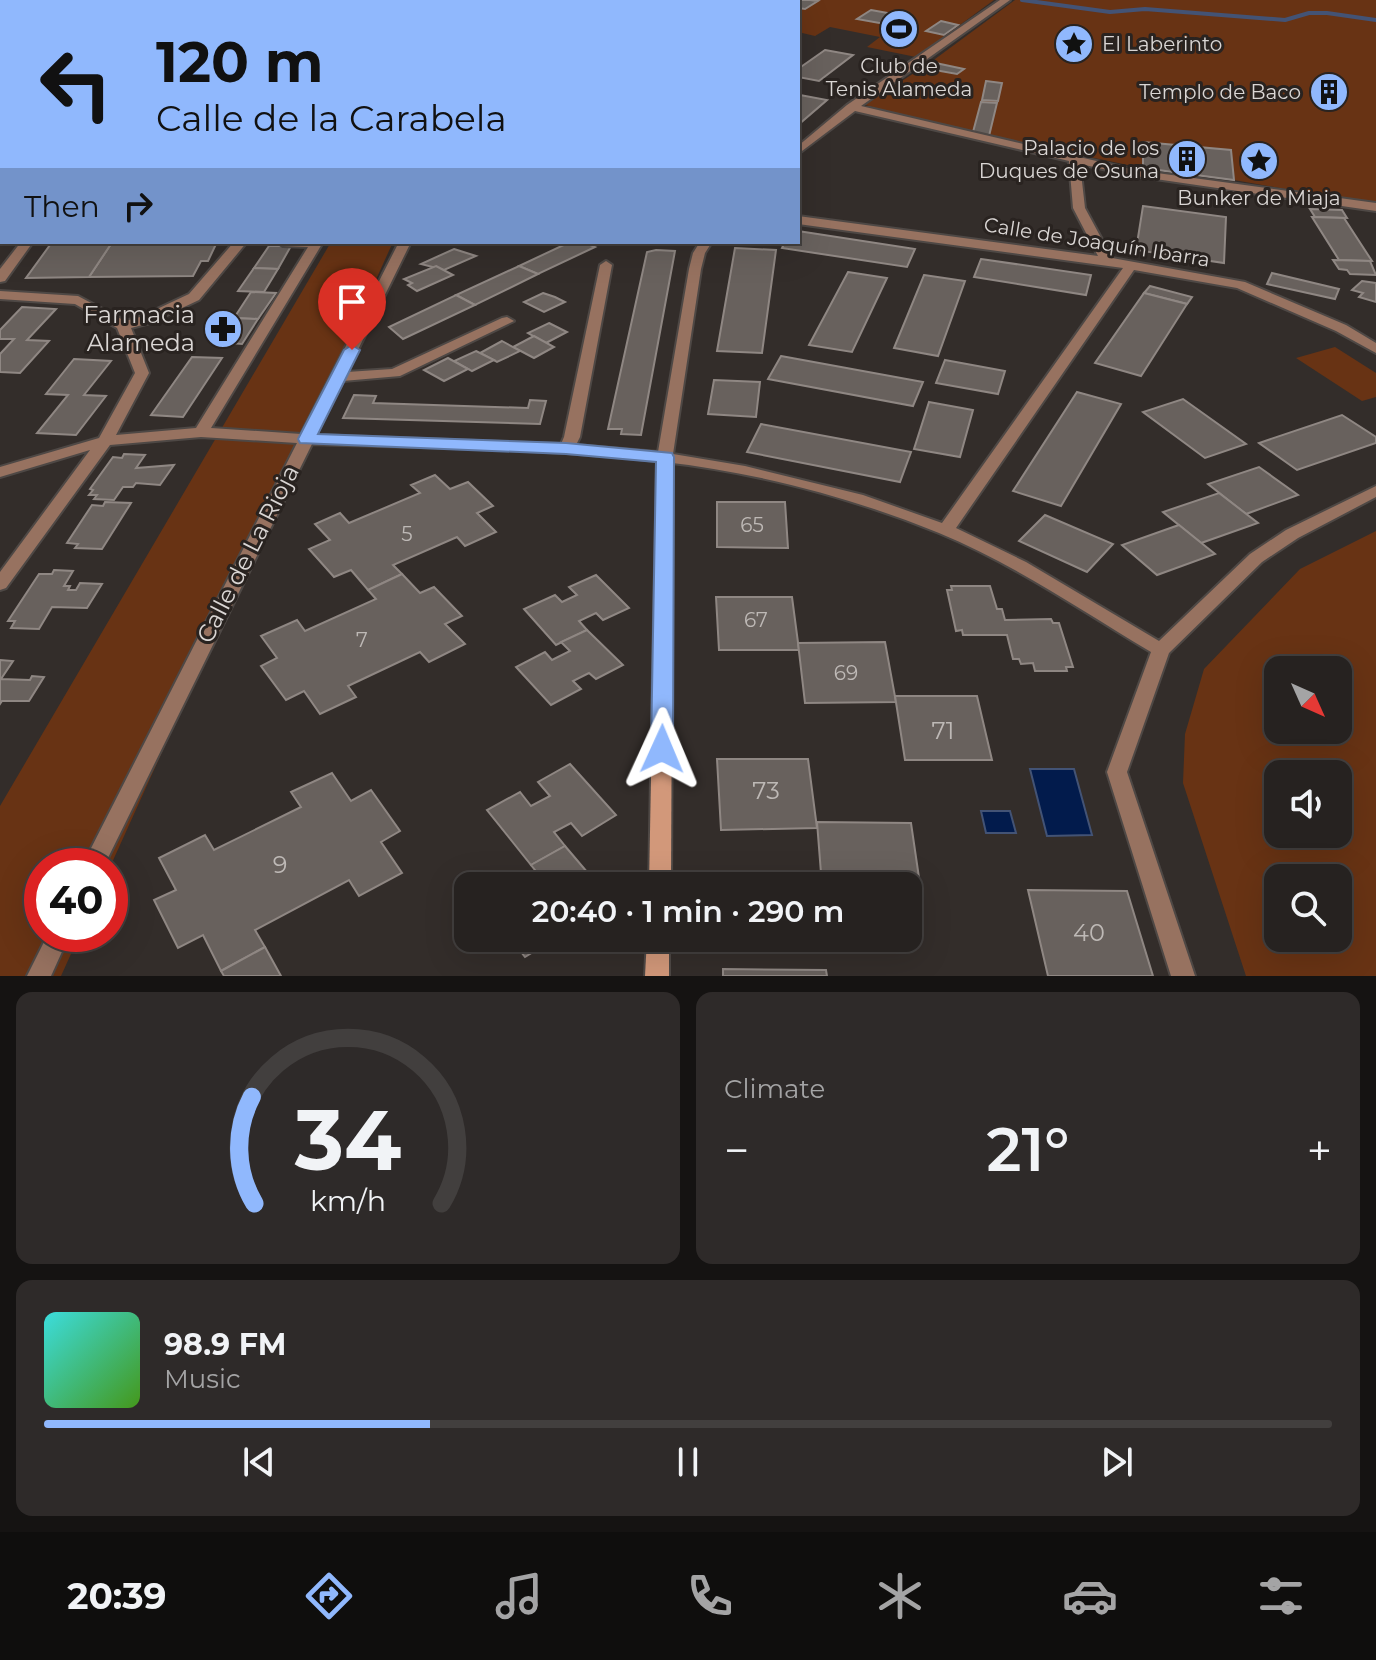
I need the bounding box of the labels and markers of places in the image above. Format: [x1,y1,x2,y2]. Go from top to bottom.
sports icon: Club de Tenis Alameda [878,8,920,50]
place icon: El Laberinto [1053,23,1095,65]
place label: El Laberinto [1102,32,1222,56]
place label: Club de Tenis Alameda [826,54,972,101]
building icon: Templo de Baco [1308,71,1350,113]
place label: Templo de Baco [1139,80,1301,104]
place label: Palacio de los Duques de Osuna [979,136,1159,183]
building icon: Palacio de los Duques de Osuna [1166,138,1208,180]
place icon: Bunker de Miaja [1238,140,1280,182]
place label: Bunker de Miaja [1177,186,1341,210]
pin [318,268,386,350]
place label: Farmacia Alameda [83,300,195,357]
pharmacy icon: Farmacia Alameda [202,308,244,350]

